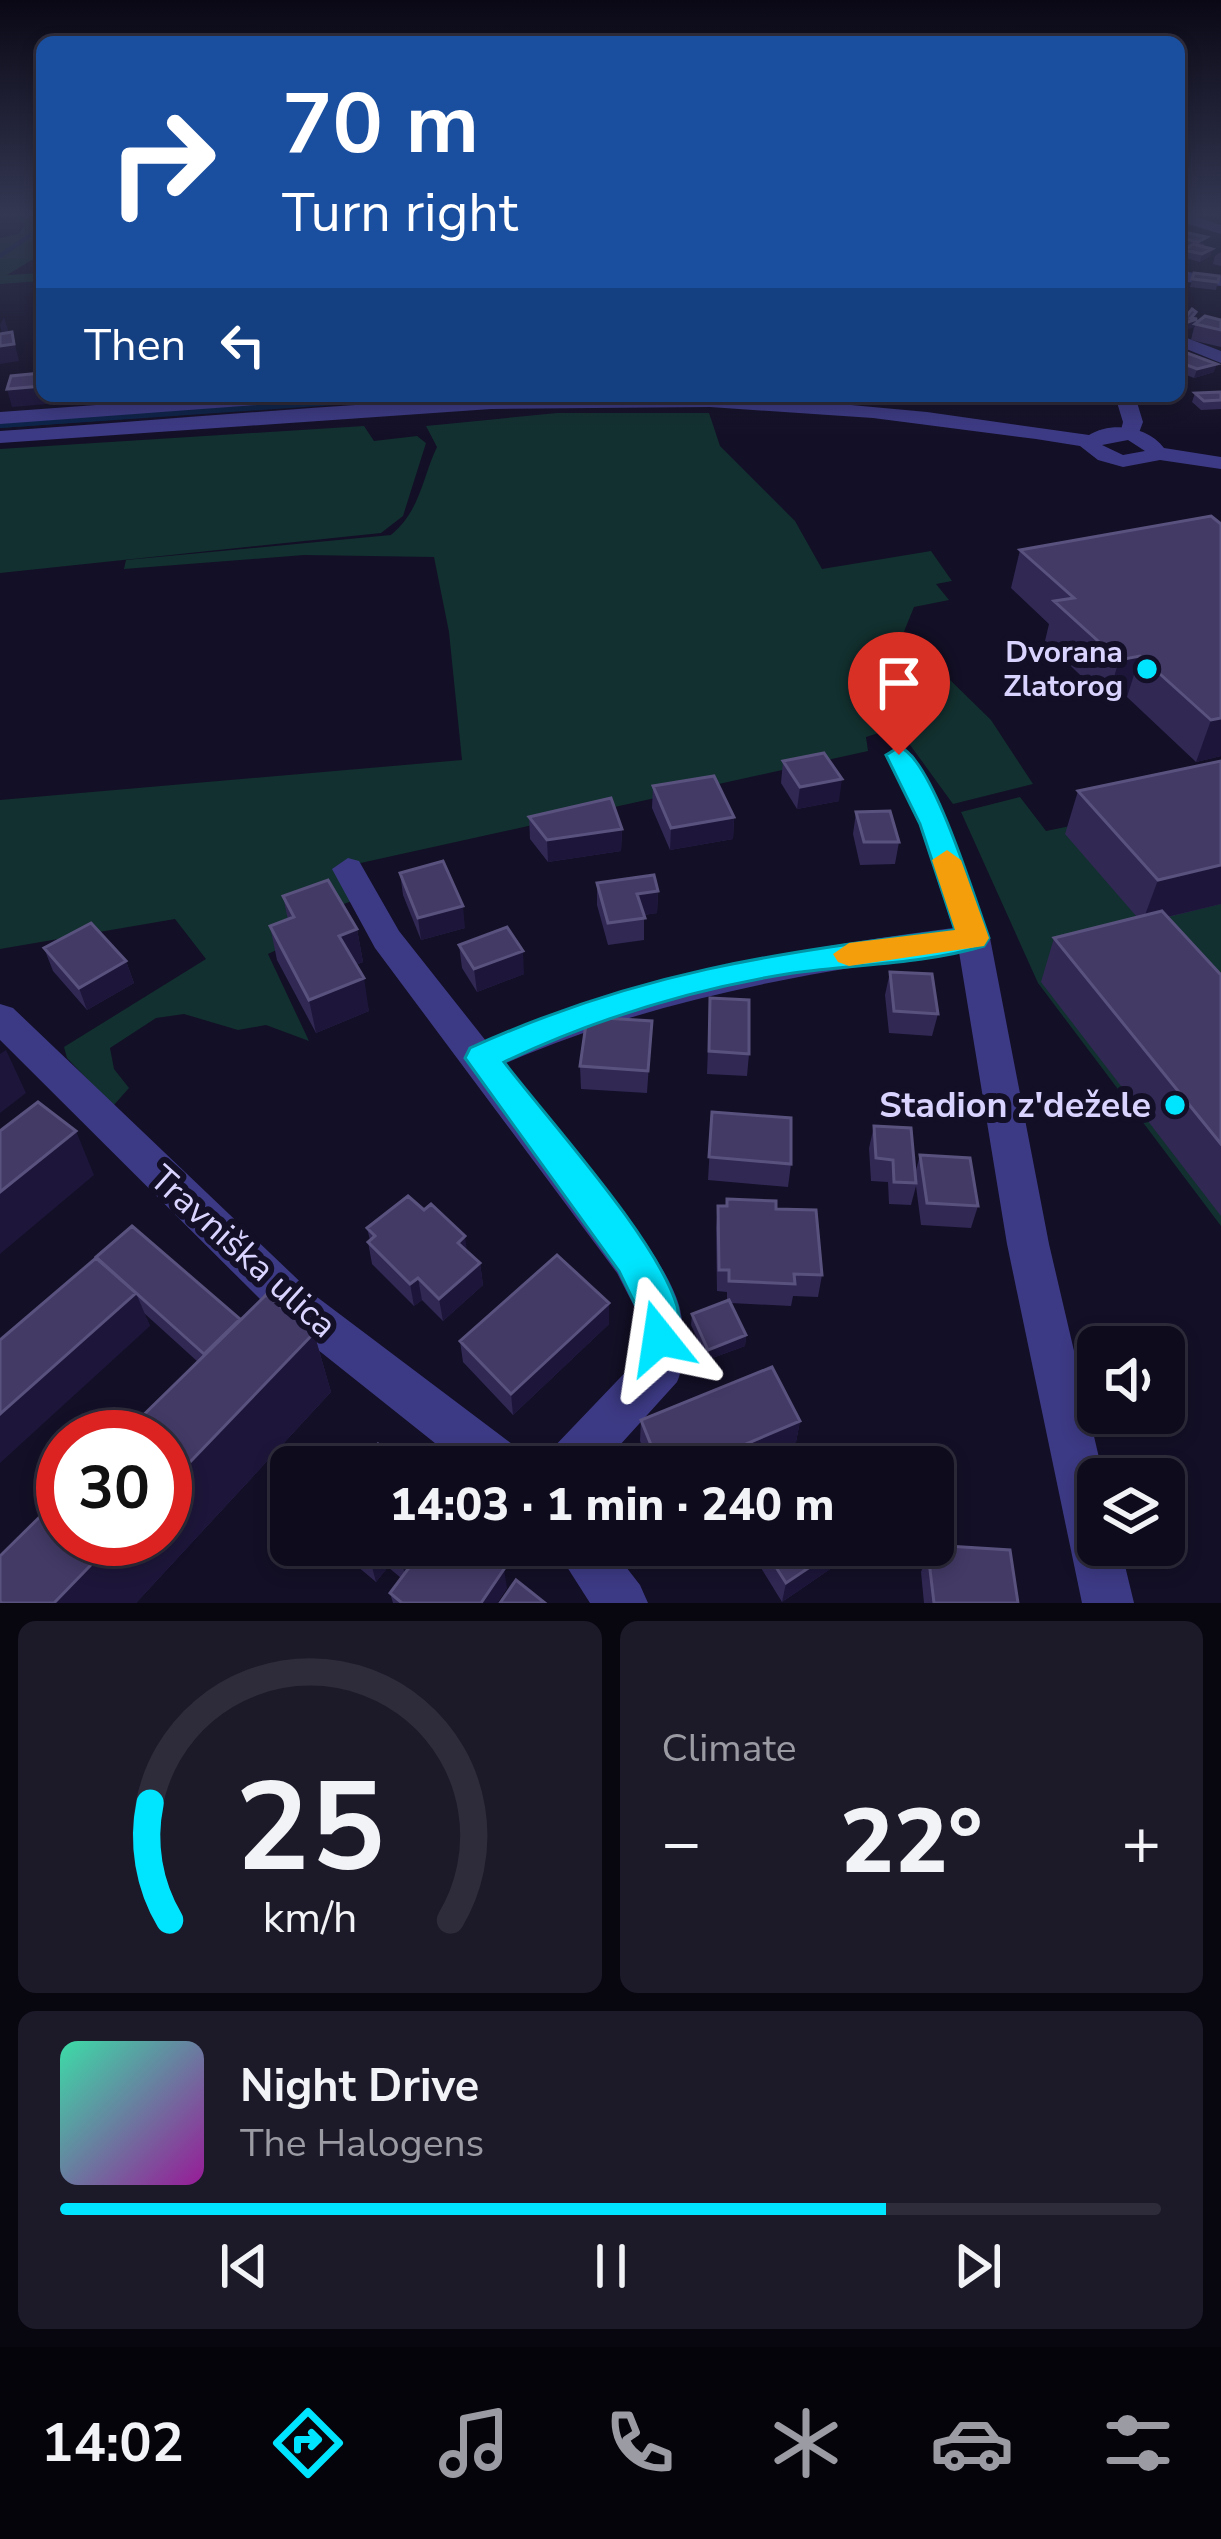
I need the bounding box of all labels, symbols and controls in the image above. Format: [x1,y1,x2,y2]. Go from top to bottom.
text: 70 m [282,67,479,182]
icon: right [84,84,240,240]
text: Turn right [282,176,518,250]
icon: left [210,312,276,378]
text: Then [84,315,186,376]
pin [848,632,950,755]
place label: Dvorana Zlatorog [1003,632,1123,707]
icon: arrive [866,650,932,716]
marker: Dvorana Zlatorog [1134,656,1160,682]
place label: Stadion z'dežele [879,1081,1151,1130]
marker: Stadion z'dežele [1162,1092,1188,1118]
street label: Travniška ulica [139,1155,347,1349]
position arrow [596,1275,722,1401]
map controls [1077,1326,1185,1566]
button: sound [1077,1326,1185,1434]
speed limit sign: 30 [36,1410,192,1566]
button: layers [1077,1458,1185,1566]
text: 14:03 · 1 min · 240 m [389,1475,835,1536]
text: Climate [662,1722,797,1775]
text: 25 [235,1743,385,1913]
text: 22° [840,1781,983,1904]
text: − [662,1798,701,1888]
text: + [1121,1798,1161,1888]
text: km/h [262,1889,357,1947]
text: Night Drive [240,2056,479,2117]
text: The Halogens [240,2117,484,2170]
icon: previous [211,2233,277,2299]
icon: pause [578,2233,644,2299]
icon: next [945,2233,1011,2299]
icon: directions [266,2401,350,2485]
icon: music [432,2401,516,2485]
icon: phone [598,2401,682,2485]
icon: climate [764,2401,848,2485]
icon: car [930,2401,1014,2485]
icon: filters [1096,2401,1180,2485]
text: 14:02 [41,2406,184,2480]

